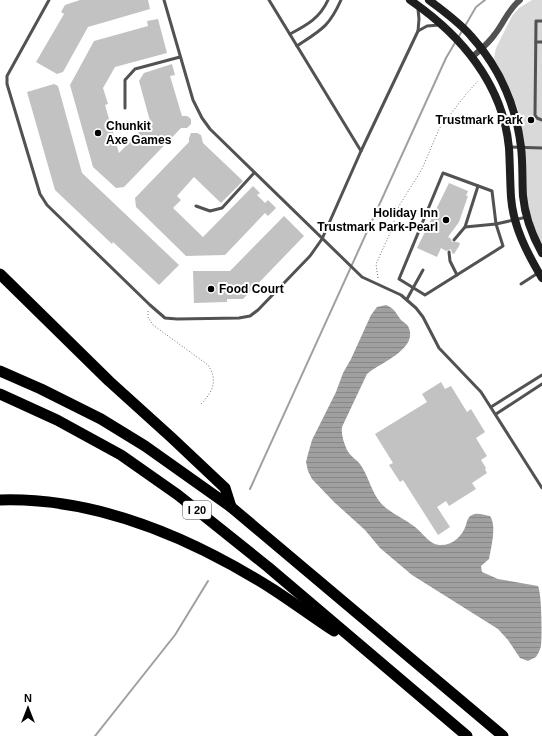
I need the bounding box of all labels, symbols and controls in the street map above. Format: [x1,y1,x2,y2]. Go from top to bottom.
place label: Trustmark Park [436,113,523,127]
marker: Trustmark Park [526,115,536,125]
place label: Chunkit Axe Games [106,119,172,147]
marker: Chunkit Axe Games [93,128,103,138]
place label: Holiday Inn Trustmark Park-Pearl [317,206,438,234]
marker: Holiday Inn Trustmark Park-Pearl [441,215,451,225]
place label: Food Court [219,282,284,296]
marker: Food Court [206,284,216,294]
road number: I 20 [183,501,211,519]
north arrow [8,688,48,728]
text: N [24,692,32,704]

